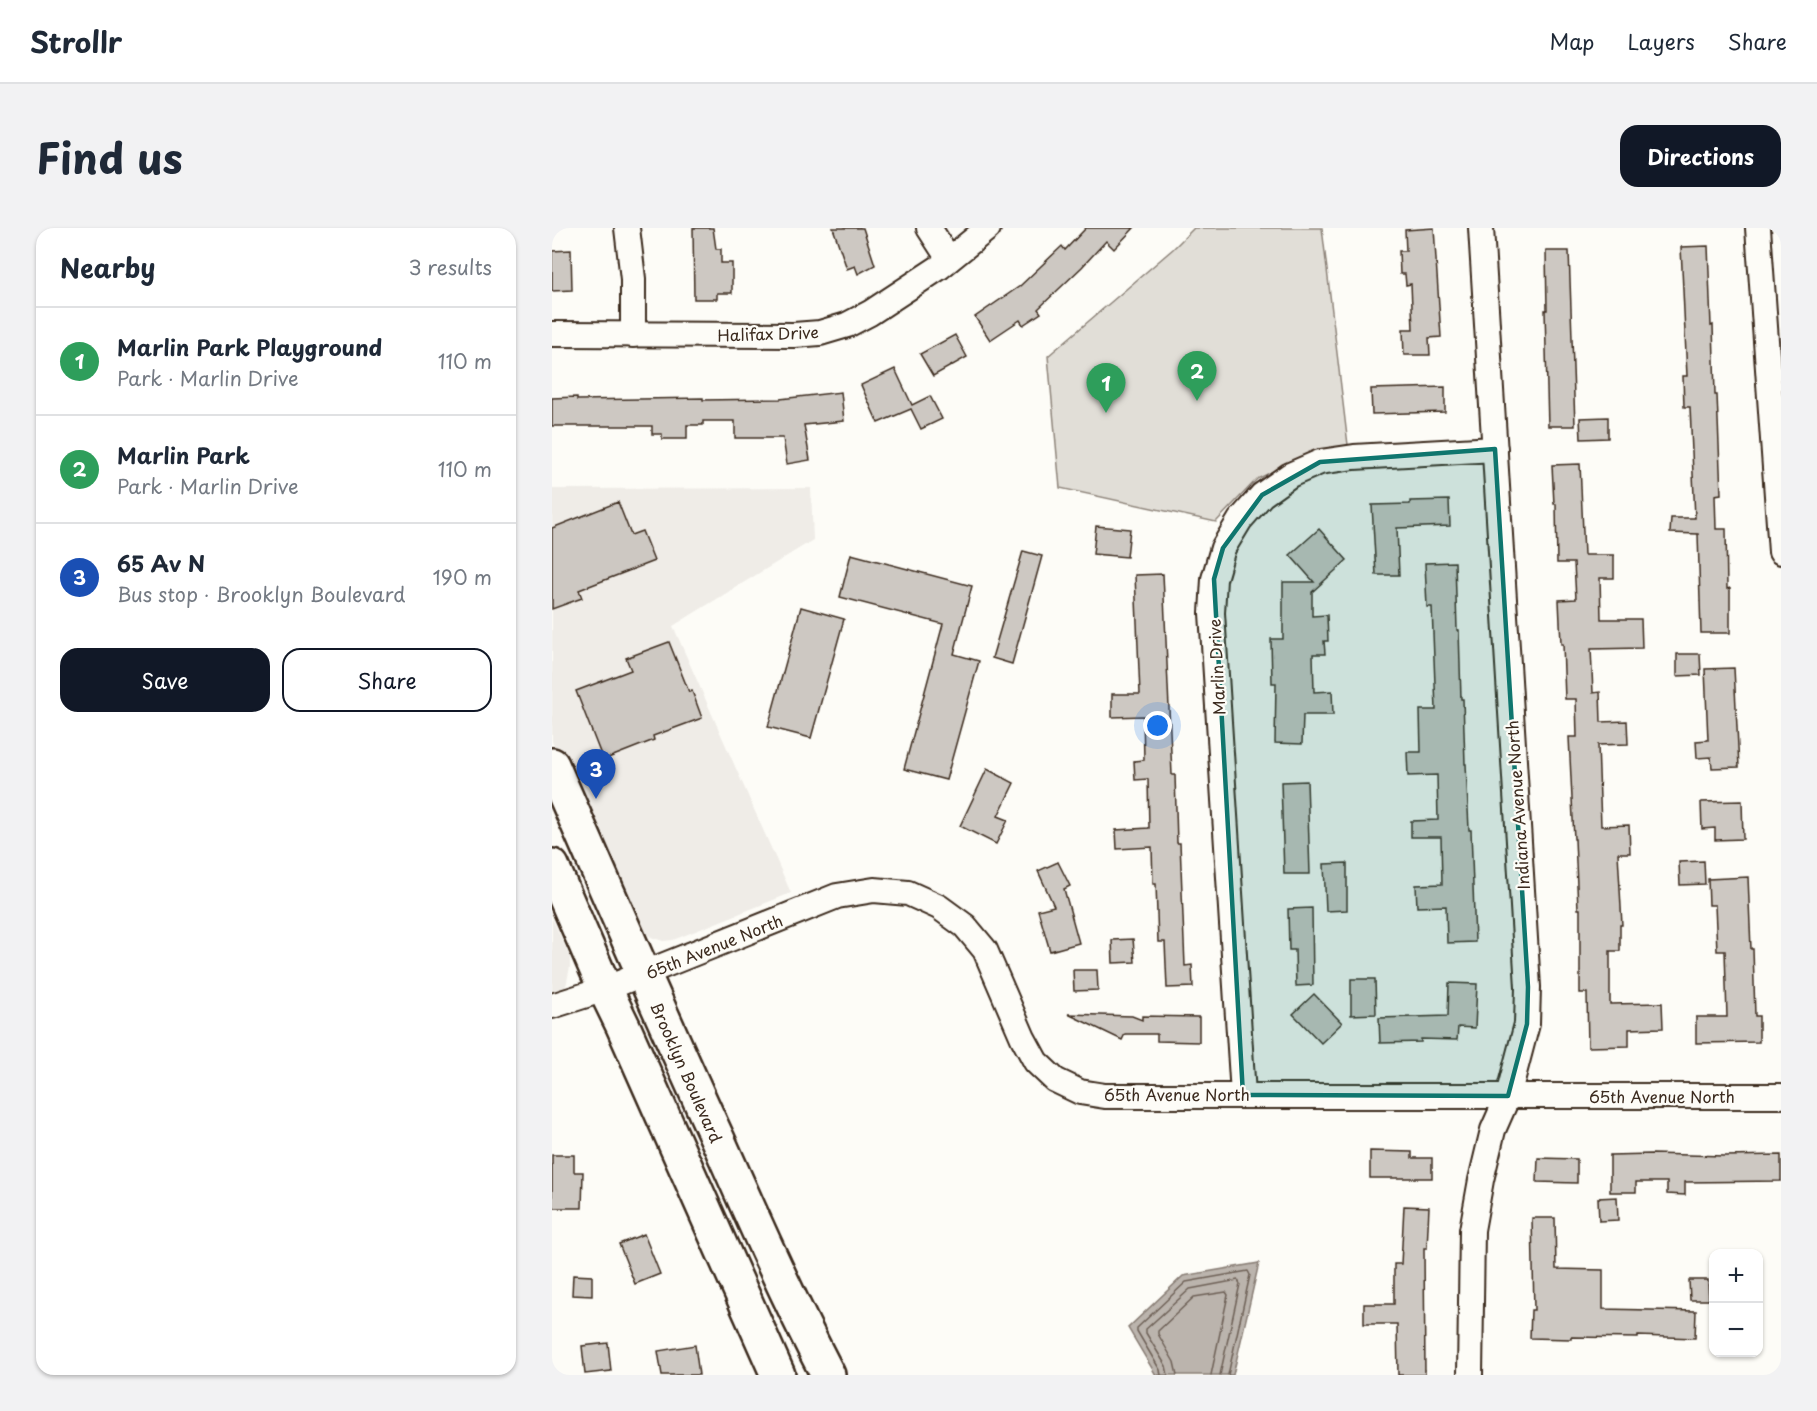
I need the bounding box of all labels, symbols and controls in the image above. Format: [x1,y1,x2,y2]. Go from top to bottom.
text: Strollr [30,20,122,63]
text: Map [1550,25,1594,57]
text: Layers [1627,25,1695,57]
text: Share [1728,25,1787,57]
text: Find us [36,125,183,188]
button: Directions [1620,125,1781,187]
text: Nearby [60,248,155,287]
text: 3 results [409,252,492,282]
street label: Halifax Drive [717,319,819,347]
text: Marlin Park Playground [117,330,382,363]
text: 1 [75,346,84,376]
text: 110 m [438,346,492,376]
pin: 2 [1178,352,1216,401]
text: Park · Marlin Drive [117,363,299,393]
pin: 1 [1086,364,1126,413]
text: Marlin Park [117,438,250,471]
text: 2 [72,454,87,484]
text: 110 m [438,454,492,484]
text: Park · Marlin Drive [117,471,299,501]
text: 65 Av N [117,546,205,579]
text: 3 [73,562,86,592]
text: 190 m [433,562,492,592]
text: Bus stop · Brooklyn Boulevard [117,579,406,609]
street label: Marlin Drive [1201,618,1231,716]
button: Save [60,648,270,712]
button: Share [282,648,492,712]
your location [1143,711,1172,740]
street label: Indiana Avenue North [1499,719,1535,891]
pin: 3 [576,750,615,799]
street label: 65th Avenue North [642,908,786,984]
street label: Brooklyn Boulevard [645,998,729,1146]
street label: 65th Avenue North [1104,1082,1250,1106]
street label: 65th Avenue North [1589,1084,1735,1108]
map controls [1709,1249,1763,1357]
button: + [1709,1249,1763,1303]
button: − [1709,1303,1763,1357]

